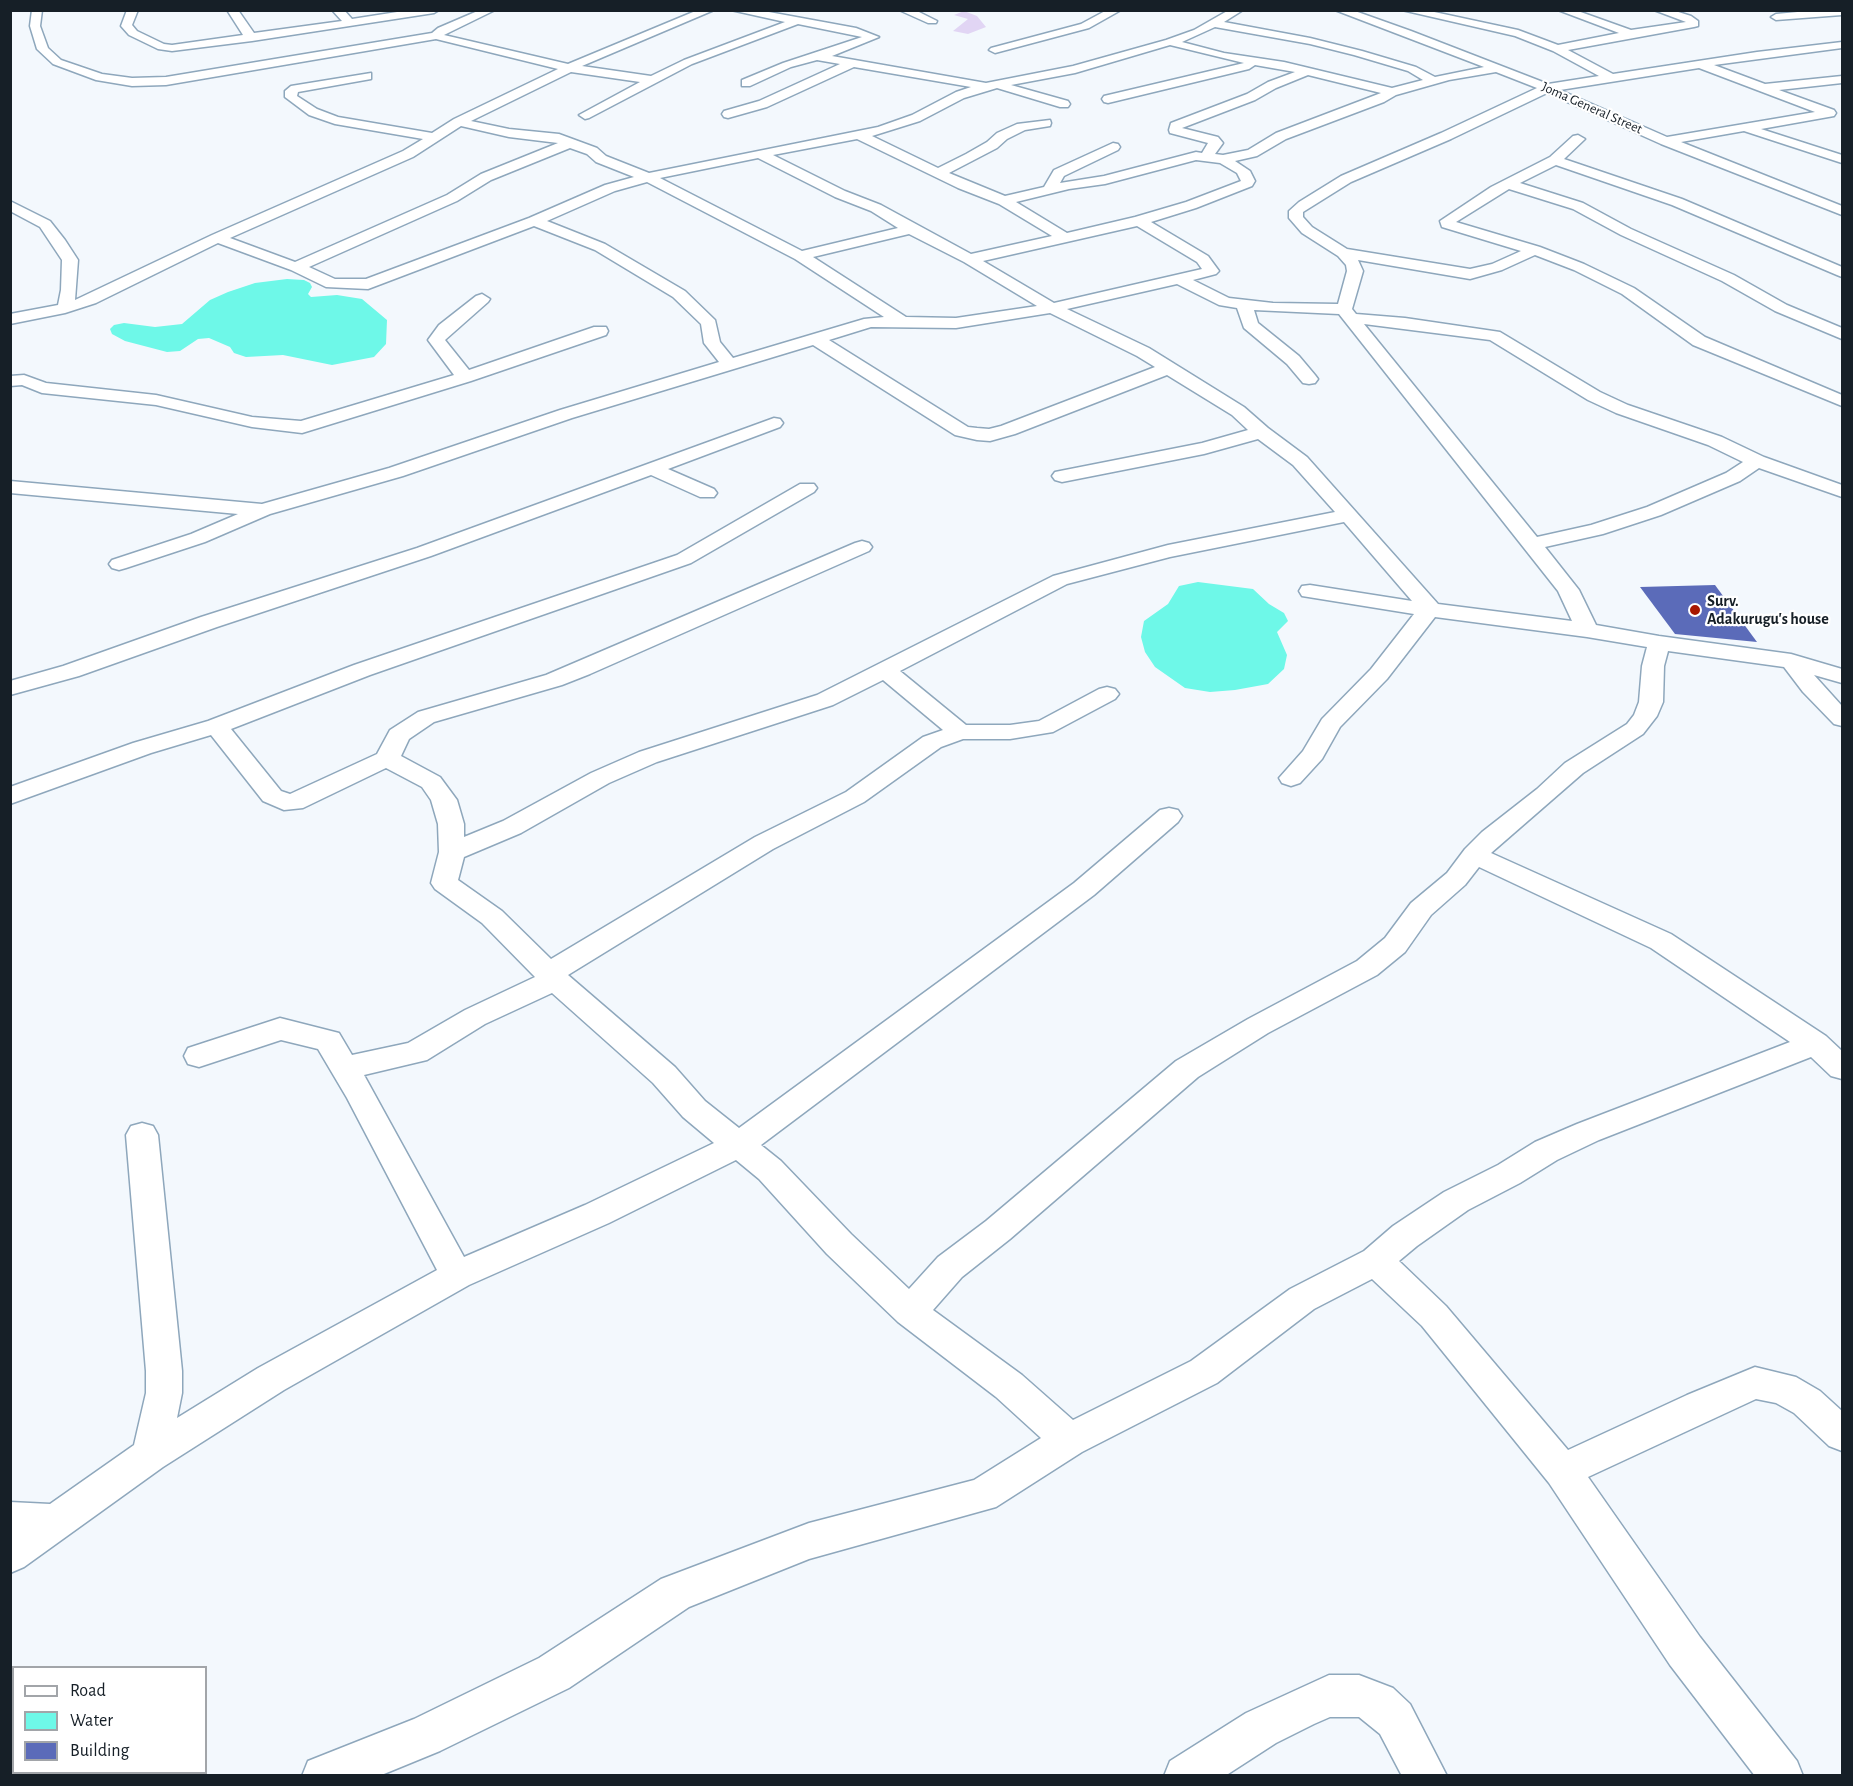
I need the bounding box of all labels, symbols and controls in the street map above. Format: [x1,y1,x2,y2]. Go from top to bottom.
street label: Joma General Street [1539,78,1645,138]
place label: Surv. Adakurugu's house [1707,591,1829,629]
marker: Surv. Adakurugu's house [1688,603,1702,617]
legend [12,1666,207,1774]
text: Road [70,1682,106,1700]
text: Water [70,1712,113,1730]
text: Building [70,1742,129,1760]

